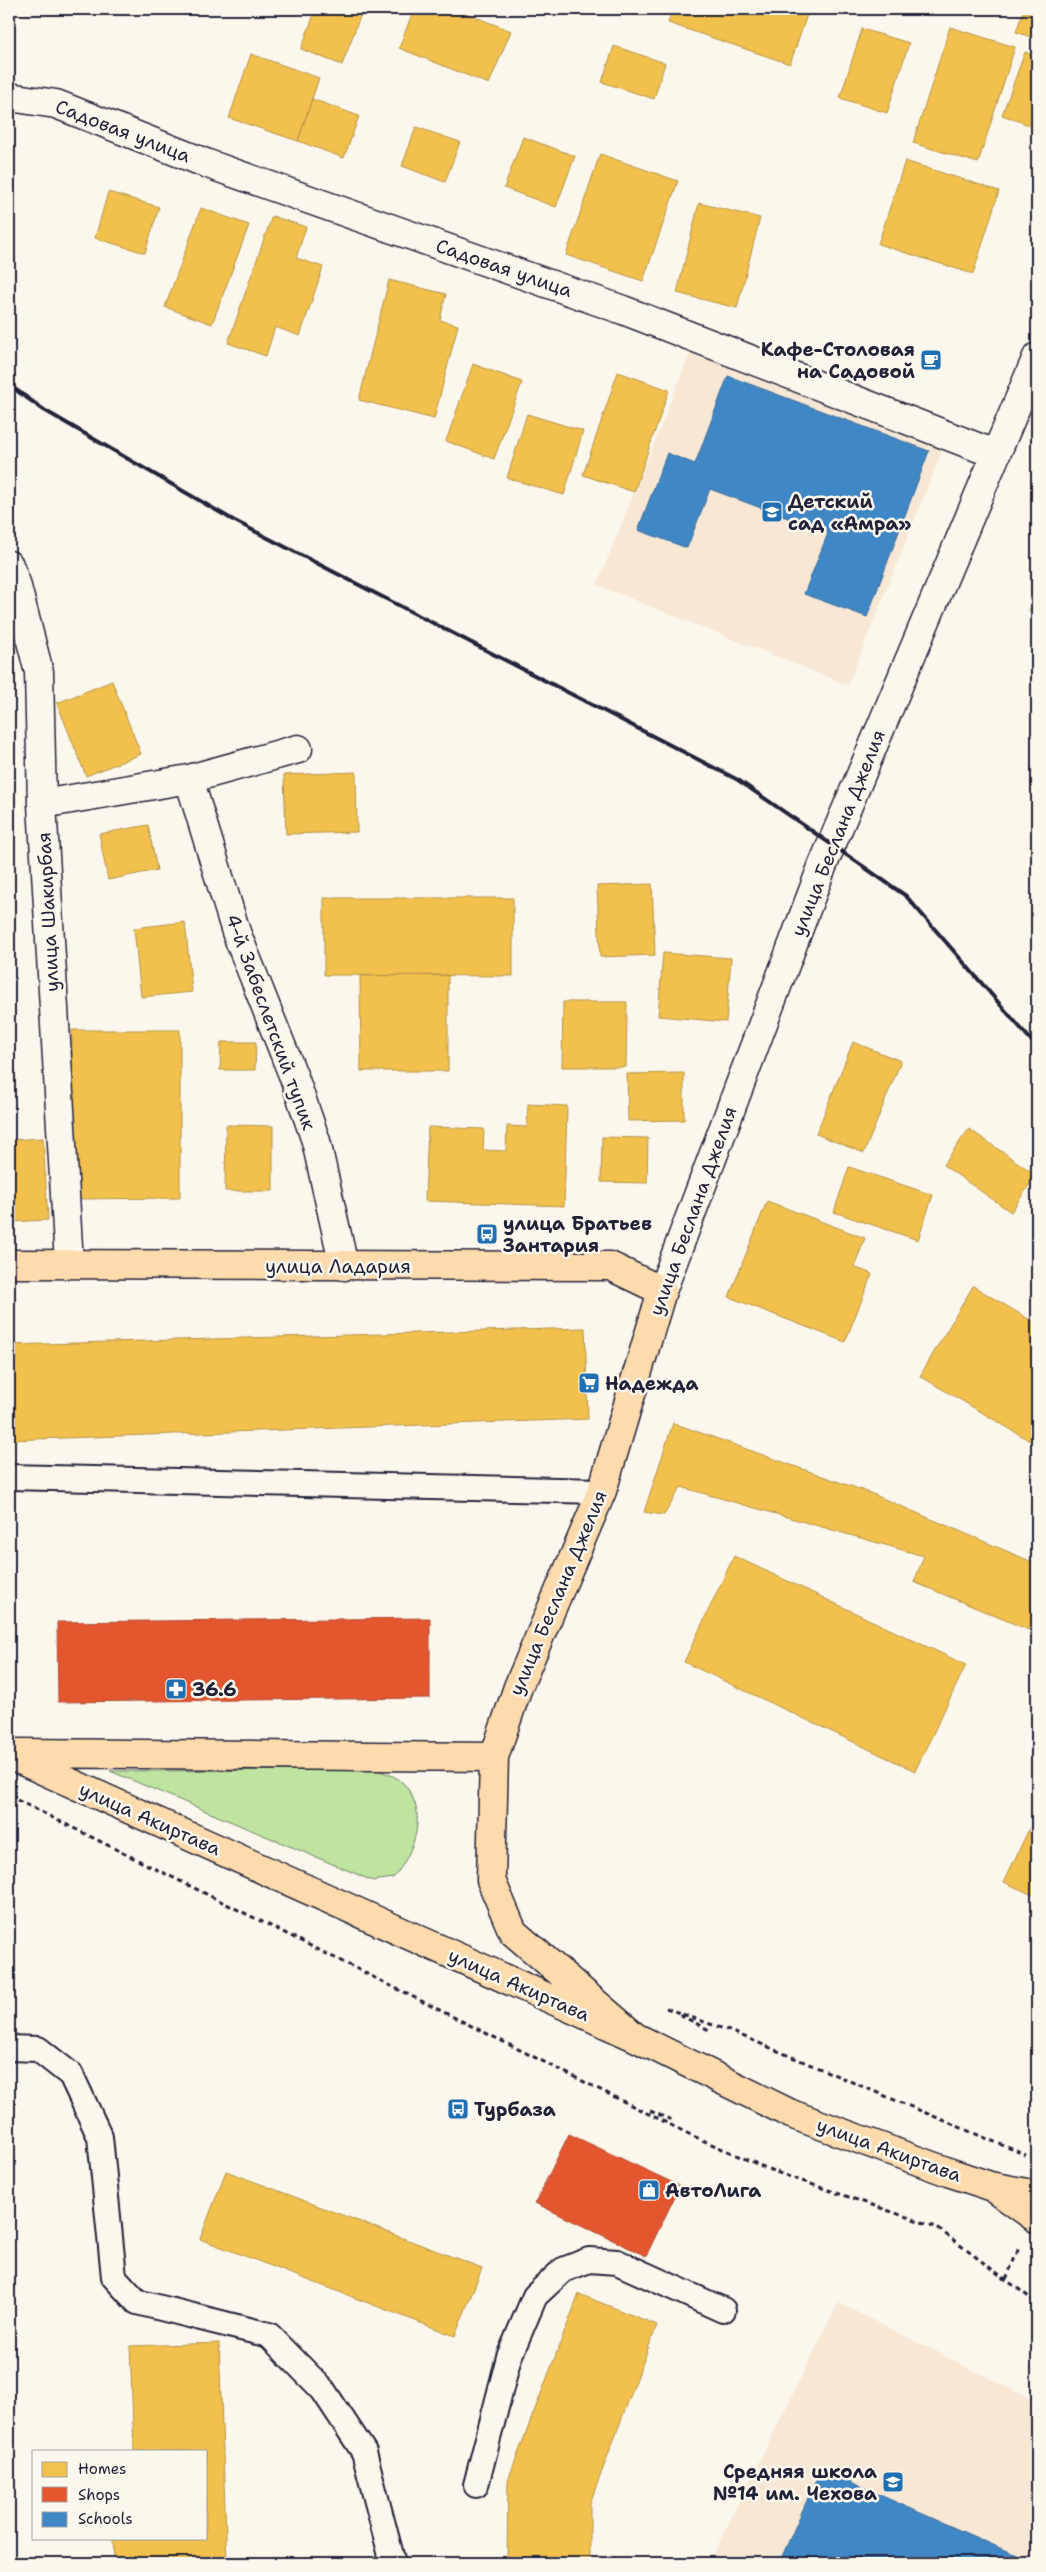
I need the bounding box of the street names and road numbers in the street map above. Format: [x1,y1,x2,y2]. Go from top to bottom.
street label: Садовая улица [52,94,194,168]
street label: Садовая улица [432,233,576,303]
street label: улица Беслана Джелия [785,726,891,940]
street label: улица Шакирбая [31,831,65,993]
street label: 4-й Забеслетский тупик [220,910,322,1134]
street label: улица Беслана Джелия [644,1103,742,1319]
street label: улица Ладария [265,1254,411,1279]
street label: улица Беслана Джелия [503,1487,613,1699]
street label: улица Акиртава [75,1777,225,1861]
street label: улица Акиртава [444,1943,594,2027]
street label: улица Акиртава [813,2112,965,2188]

